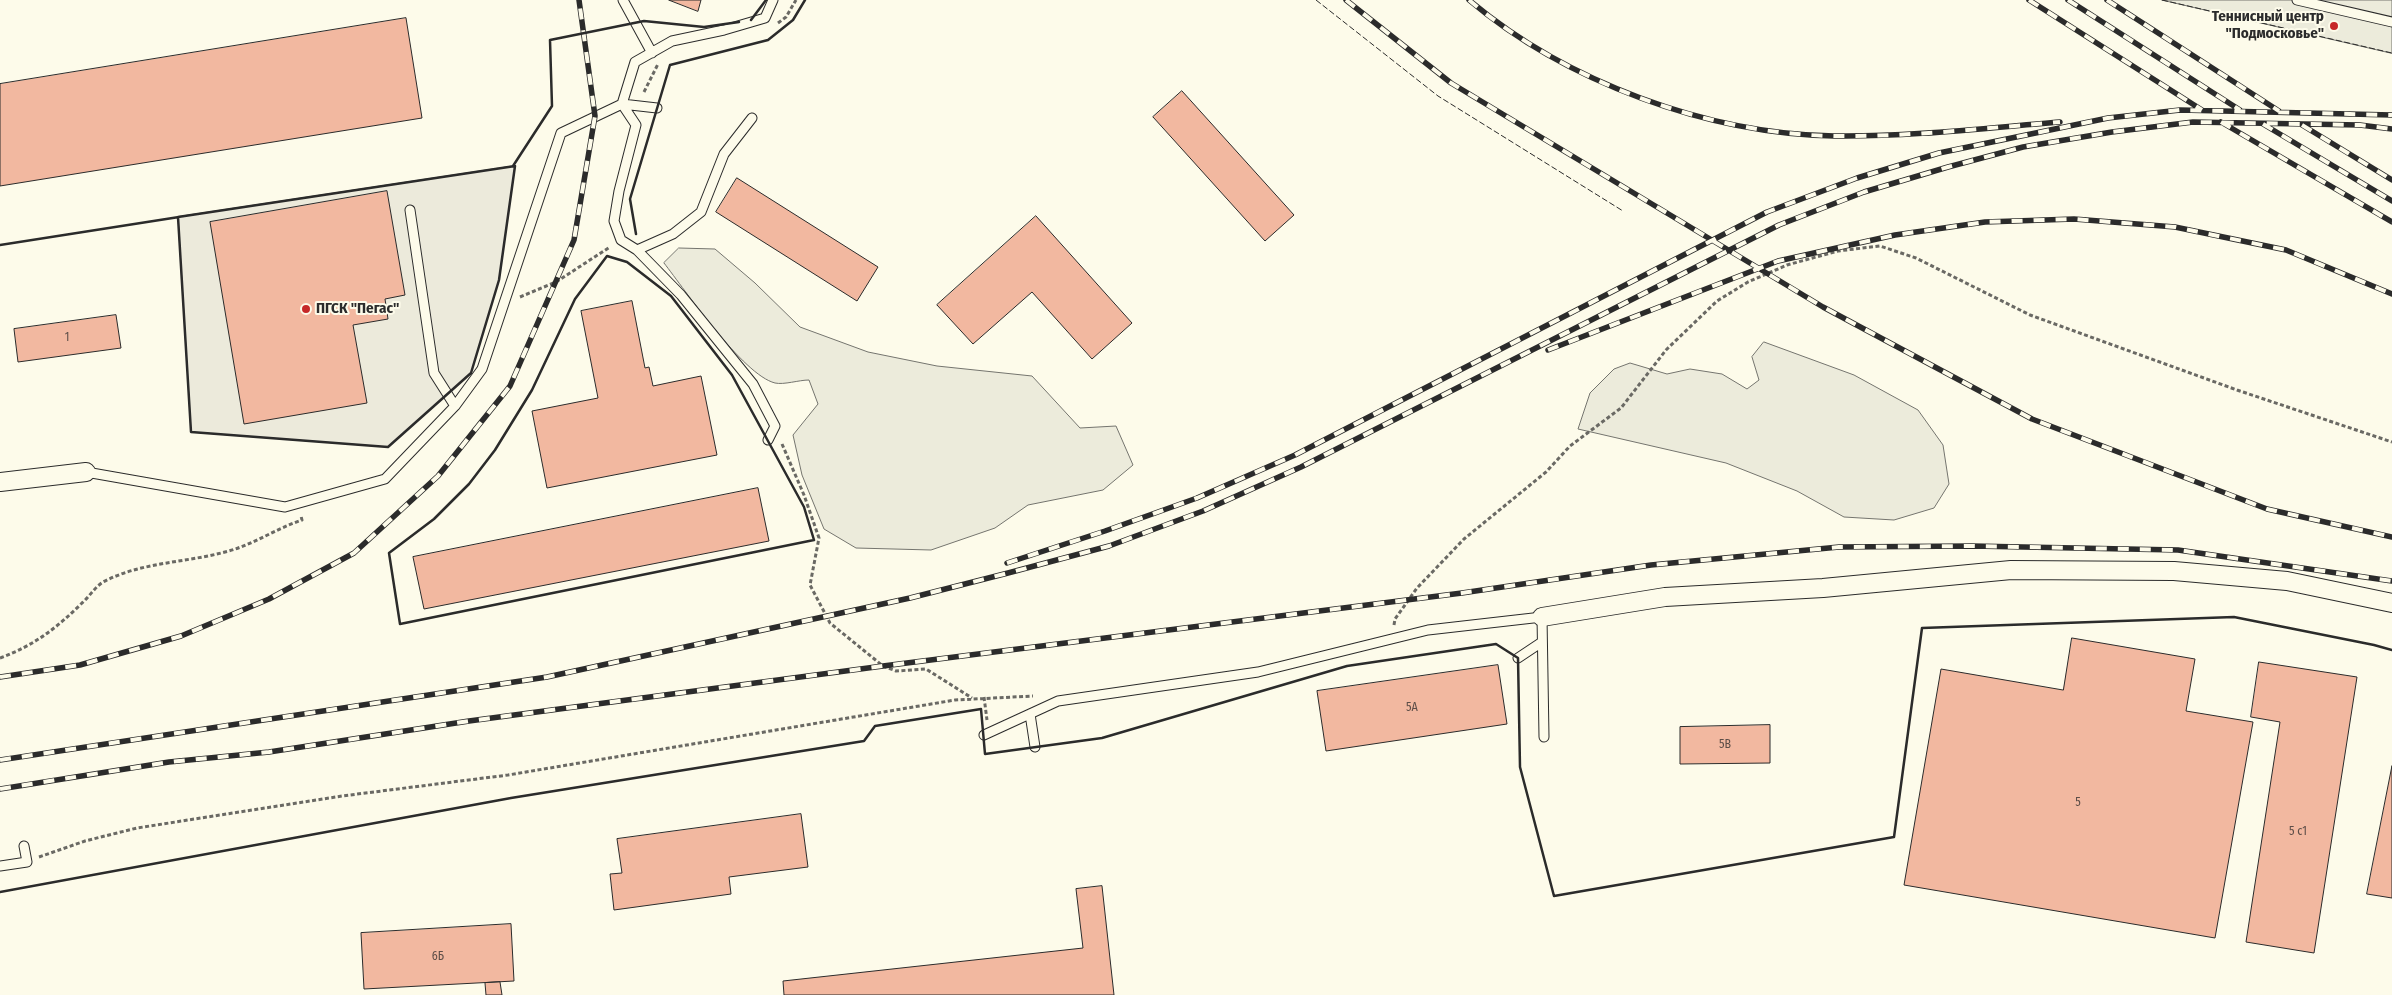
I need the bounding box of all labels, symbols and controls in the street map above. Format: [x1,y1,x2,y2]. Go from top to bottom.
place label: Теннисный центр "Подмосковье" [2212,8,2324,43]
marker: Теннисный центр "Подмосковье" [2328,20,2340,32]
place label: ПГСК "Пегас" [316,300,399,318]
marker: ПГСК "Пегас" [300,303,312,315]
house number: 1 [65,331,69,345]
house number: 5А [1406,701,1418,715]
house number: 5В [1719,738,1731,752]
house number: 5 [2075,796,2081,810]
house number: 5 с1 [2289,825,2307,839]
house number: 6Б [432,950,444,964]

